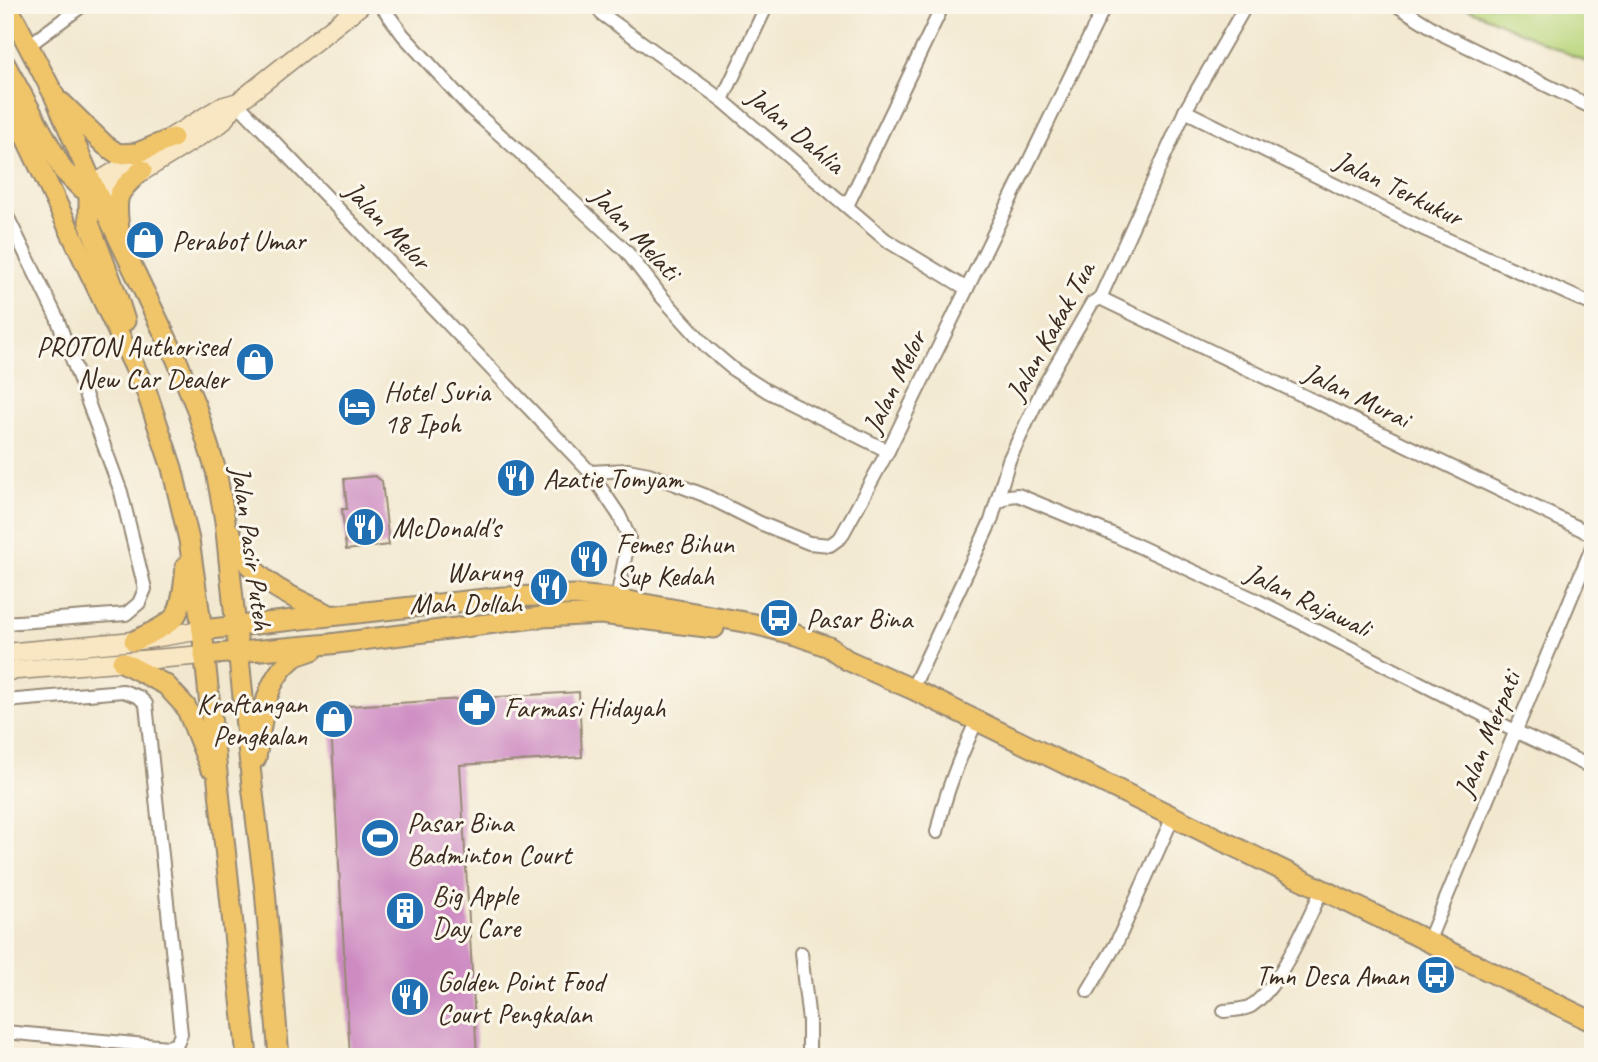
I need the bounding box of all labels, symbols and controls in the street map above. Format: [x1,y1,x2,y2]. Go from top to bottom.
street label: Jalan Dahlia [738,78,854,182]
street label: Jalan Terkukur [1328,141,1470,235]
street label: Jalan Melor [336,172,441,279]
street label: Jalan Melati [582,177,691,290]
shop icon: Perabot Umar [124,219,166,261]
place label: Perabot Umar [172,223,307,258]
street label: Jalan Kakak Tua [997,253,1104,408]
street label: Jalan Melor [853,322,935,441]
place label: PROTON Authorised New Car Dealer [36,329,232,396]
shop icon: PROTON Authorised New Car Dealer [234,341,276,383]
street label: Jalan Murai [1296,353,1419,437]
place label: Hotel Suria 18 Ipoh [384,374,492,441]
hotel icon: Hotel Suria 18 Ipoh [336,386,378,428]
restaurant icon: Azatie Tomyam [495,457,537,499]
place label: Azatie Tomyam [543,461,685,496]
street label: Jalan Pasir Puteh [223,462,281,632]
restaurant icon: McDonald's [344,506,386,548]
place label: McDonald's [392,510,503,545]
place label: Femes Bihun Sup Kedah [616,526,735,593]
restaurant icon: Femes Bihun Sup Kedah [568,538,610,580]
place label: Warung Mah Dollah [410,554,524,621]
street label: Jalan Rajawali [1238,554,1380,647]
restaurant icon: Warung Mah Dollah [528,566,570,608]
bus stop icon: Pasar Bina [758,597,800,639]
place label: Pasar Bina [806,601,914,636]
street label: Jalan Merpati [1445,663,1529,804]
place label: Kraftangan Pengkalan [197,686,308,753]
pharmacy icon: Farmasi Hidayah [456,686,498,728]
place label: Farmasi Hidayah [504,690,666,725]
shop icon: Kraftangan Pengkalan [313,698,355,740]
place label: Pasar Bina Badminton Court [407,805,574,872]
sports icon: Pasar Bina Badminton Court [359,817,401,859]
place label: Big Apple Day Care [432,878,522,945]
building icon: Big Apple Day Care [384,890,426,932]
bus stop icon: Tmn Desa Aman [1415,954,1457,996]
place label: Tmn Desa Aman [1256,958,1409,993]
place label: Golden Point Food Court Pengkalan [437,964,608,1031]
restaurant icon: Golden Point Food Court Pengkalan [389,976,431,1018]

